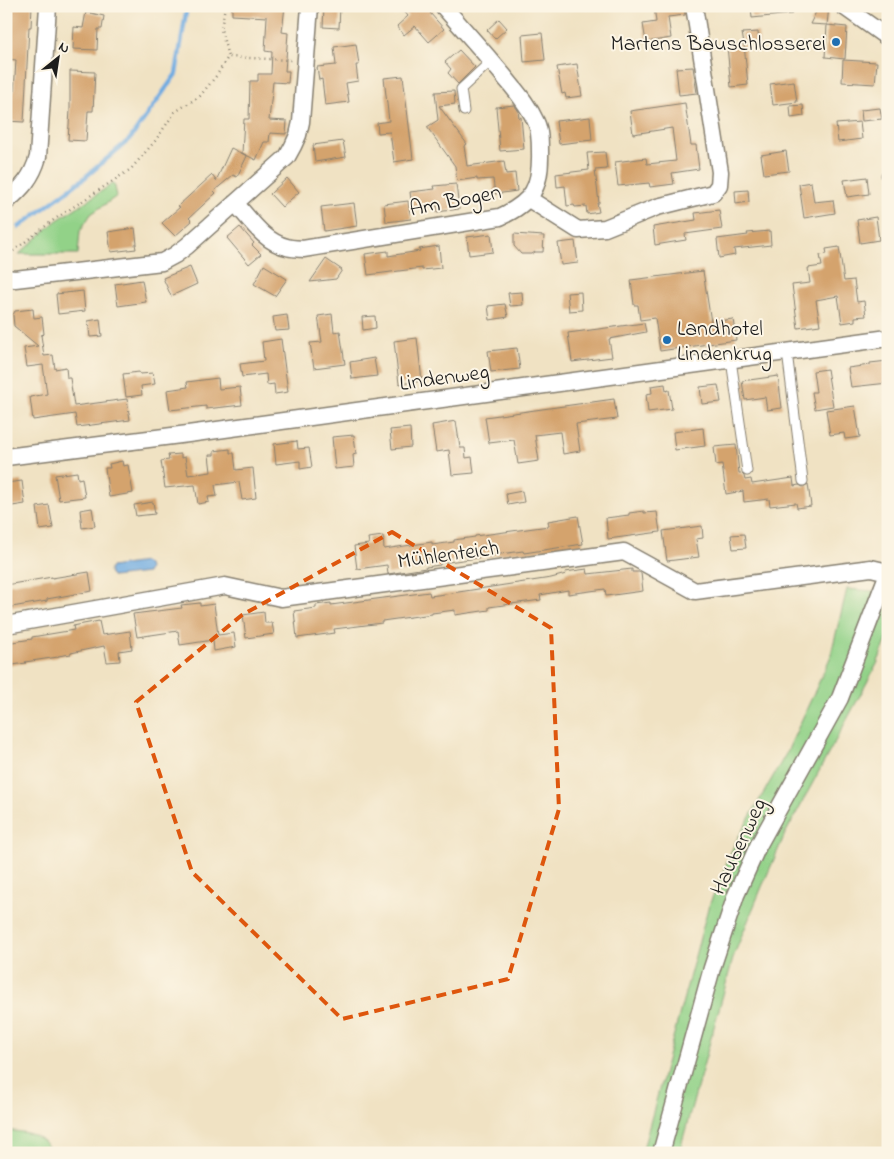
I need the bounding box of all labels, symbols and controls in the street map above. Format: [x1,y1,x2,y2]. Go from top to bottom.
place label: Martens Bauschlosserei [611,29,826,61]
north arrow [32,32,82,82]
marker: Martens Bauschlosserei [830,36,842,48]
text: N [54,37,73,59]
street label: Am Bogen [407,177,504,228]
place label: Landhotel Lindenkrug [677,314,772,372]
marker: Landhotel Lindenkrug [661,334,673,346]
street label: Lindenweg [398,357,492,402]
street label: Mühlenteich [396,533,501,579]
street label: Haubenweg [703,793,777,901]

